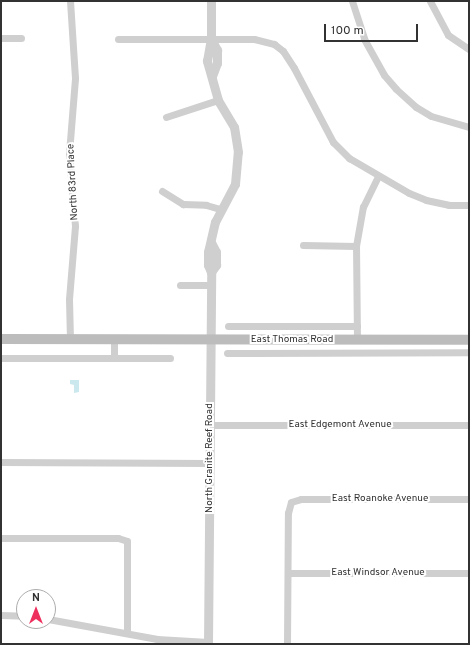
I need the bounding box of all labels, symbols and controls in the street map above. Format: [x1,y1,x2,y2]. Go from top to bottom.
scale bar [326,16,420,42]
text: 100 m [331,23,364,39]
street label: North 83rd Place [65,143,81,221]
street label: East Thomas Road [250,334,334,346]
street label: North Granite Reef Road [204,403,216,513]
street label: East Edgemont Avenue [288,419,392,431]
street label: East Roanoke Avenue [332,493,428,505]
street label: East Windsor Avenue [331,567,425,579]
north arrow [16,589,56,629]
text: N [32,591,40,605]

